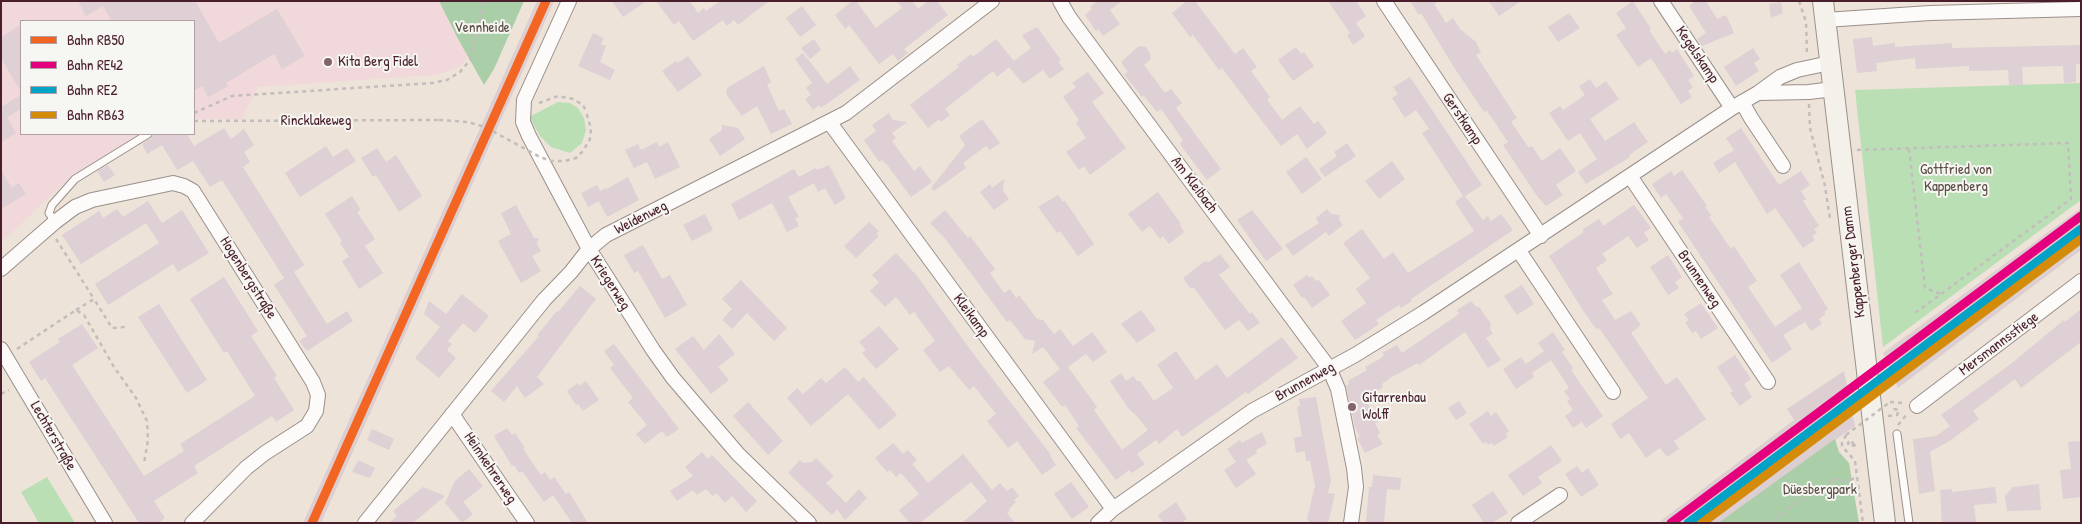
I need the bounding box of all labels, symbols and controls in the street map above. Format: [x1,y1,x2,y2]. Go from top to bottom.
park label: Vennheide [454,19,510,37]
legend [20,20,195,135]
street label: Kegelskamp [1671,23,1723,87]
text: Bahn RB50 [67,29,125,50]
place label: Kita Berg Fidel [338,53,418,71]
text: Bahn RE42 [67,54,123,75]
marker: Kita Berg Fidel [322,56,334,68]
text: Bahn RE2 [67,79,117,100]
street label: Gerstkamp [1438,90,1486,148]
text: Bahn RB63 [67,104,124,125]
street label: Rincklakeweg [281,112,351,130]
street label: Am Kleibach [1167,153,1221,217]
park label: Gottfried von Kappenberg [1920,161,1992,196]
street label: Weidenweg [612,197,670,239]
street label: Kappenberger Damm [1838,205,1870,319]
street label: Hogenbergstraße [216,234,280,322]
street label: Brunnenweg [1673,247,1725,311]
street label: Kriegerweg [586,253,634,313]
street label: Kleikamp [949,291,993,341]
street label: Mersmannsstiege [1956,308,2042,380]
street label: Brunnenweg [1272,358,1338,406]
place label: Gitarrenbau Wolff [1362,389,1426,424]
street label: Lechterstraße [26,398,80,474]
marker: Gitarrenbau Wolff [1346,401,1358,413]
street label: Heimkehrerweg [460,429,520,507]
park label: Düesbergpark [1783,481,1857,499]

